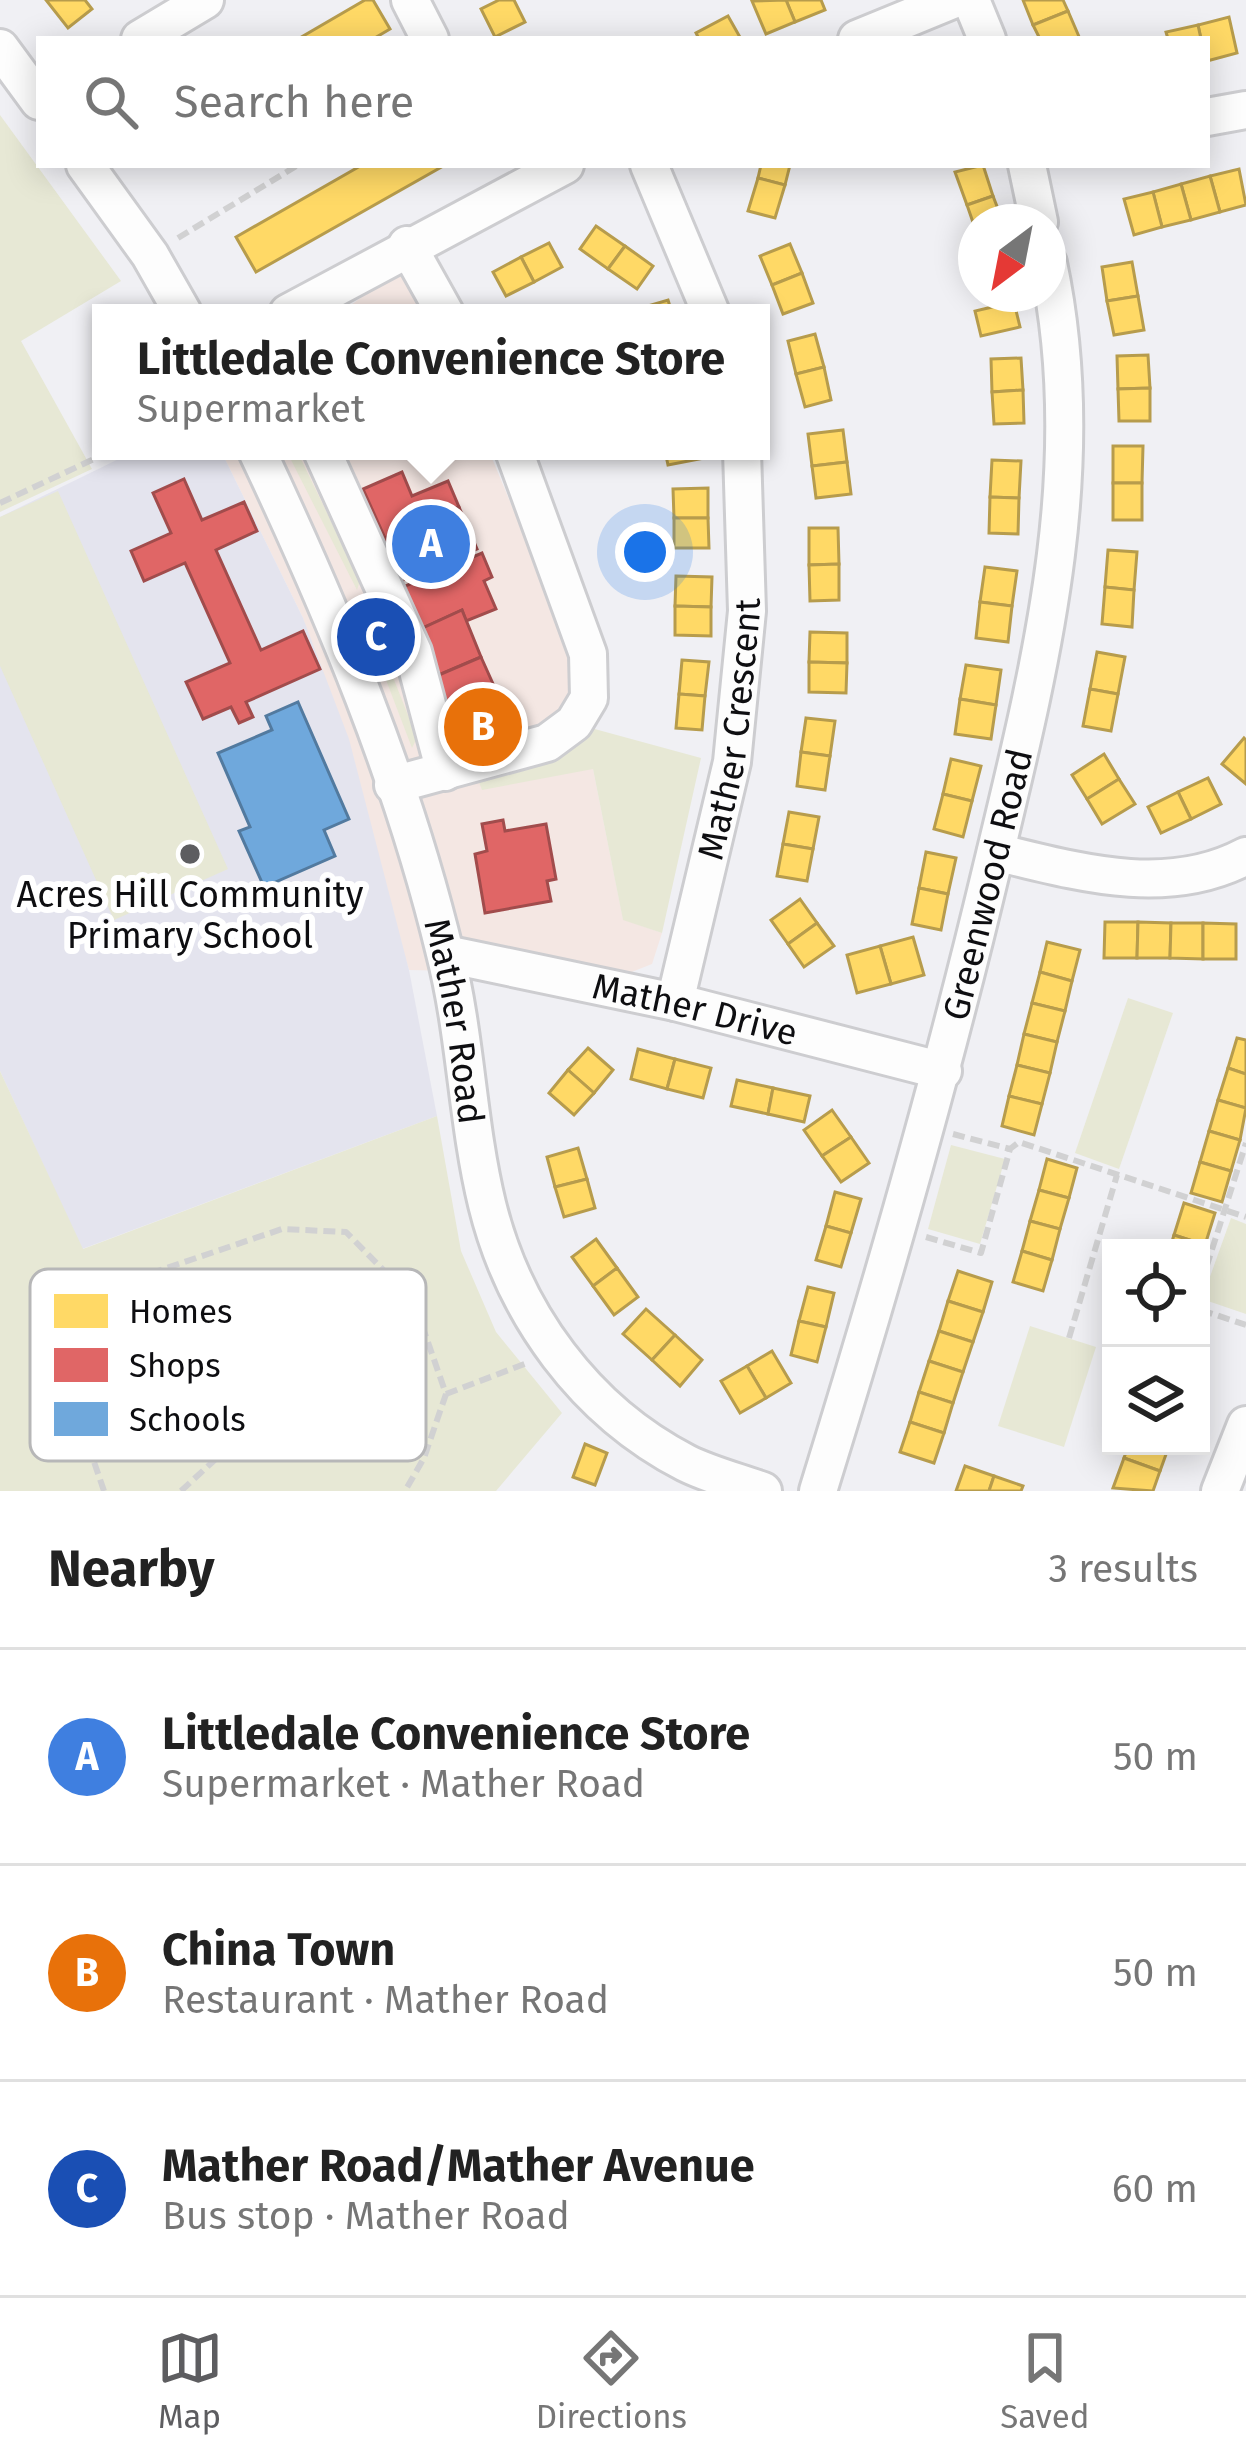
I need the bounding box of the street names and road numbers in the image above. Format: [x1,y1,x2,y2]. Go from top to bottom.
street label: Mather Crescent [689,598,770,864]
street label: Greenwood Road [934,744,1042,1025]
street label: Mather Road [414,914,493,1127]
street label: Mather Drive [588,964,802,1056]

